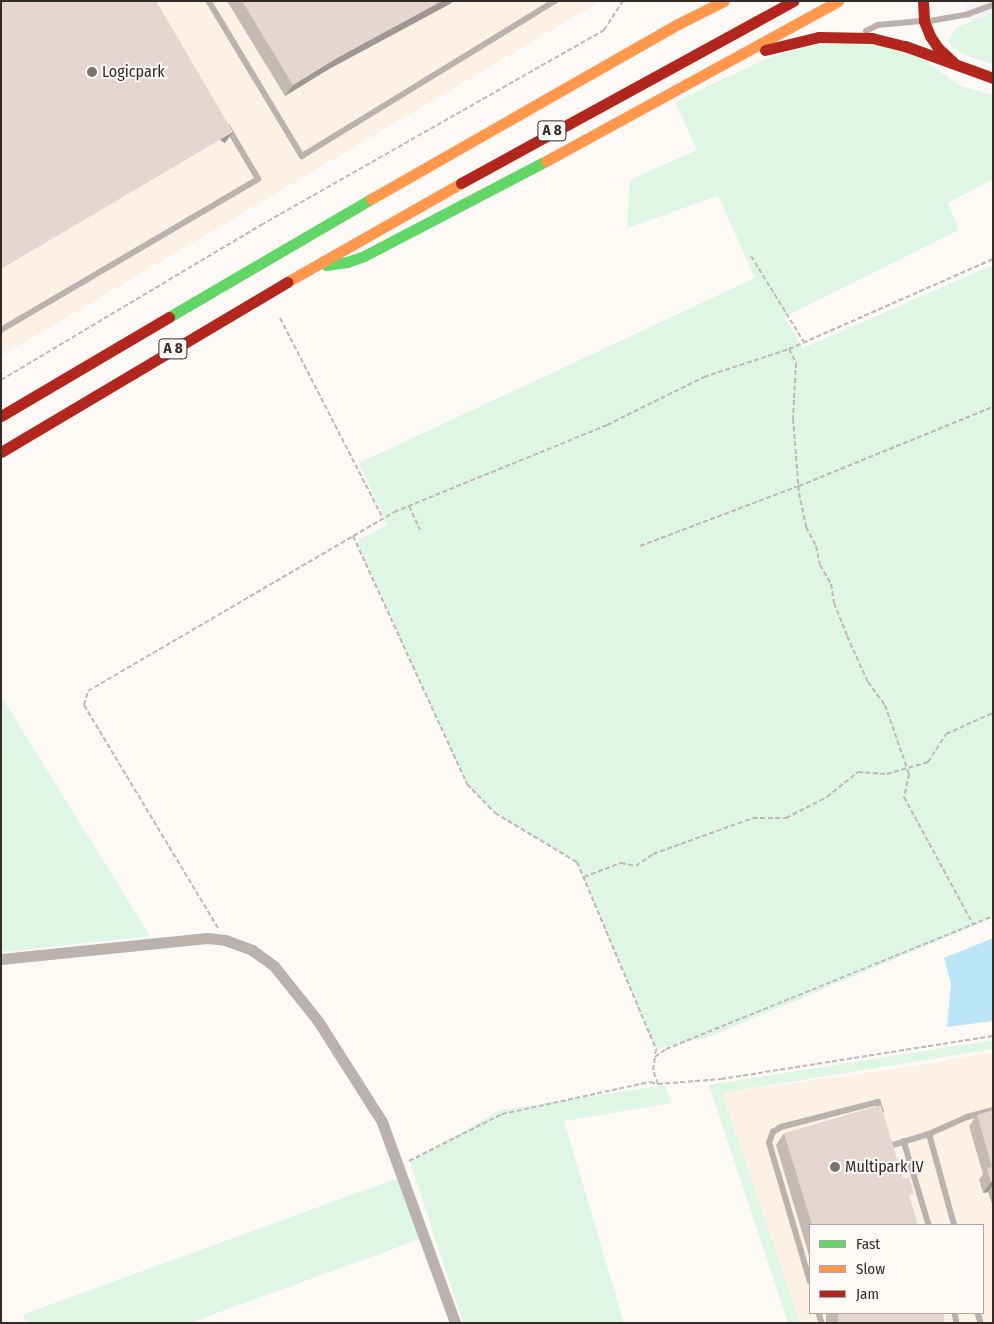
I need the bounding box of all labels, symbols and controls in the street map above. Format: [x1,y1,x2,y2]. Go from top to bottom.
place label: Logicpark [102,62,165,82]
marker: Logicpark [86,66,98,78]
road number: A 8 [537,118,567,144]
road number: A 8 [158,336,188,362]
place label: Multipark IV [845,1157,924,1177]
marker: Multipark IV [829,1161,841,1173]
legend [809,1224,984,1314]
text: Fast [856,1235,880,1253]
text: Slow [856,1260,885,1278]
text: Jam [856,1285,879,1303]

